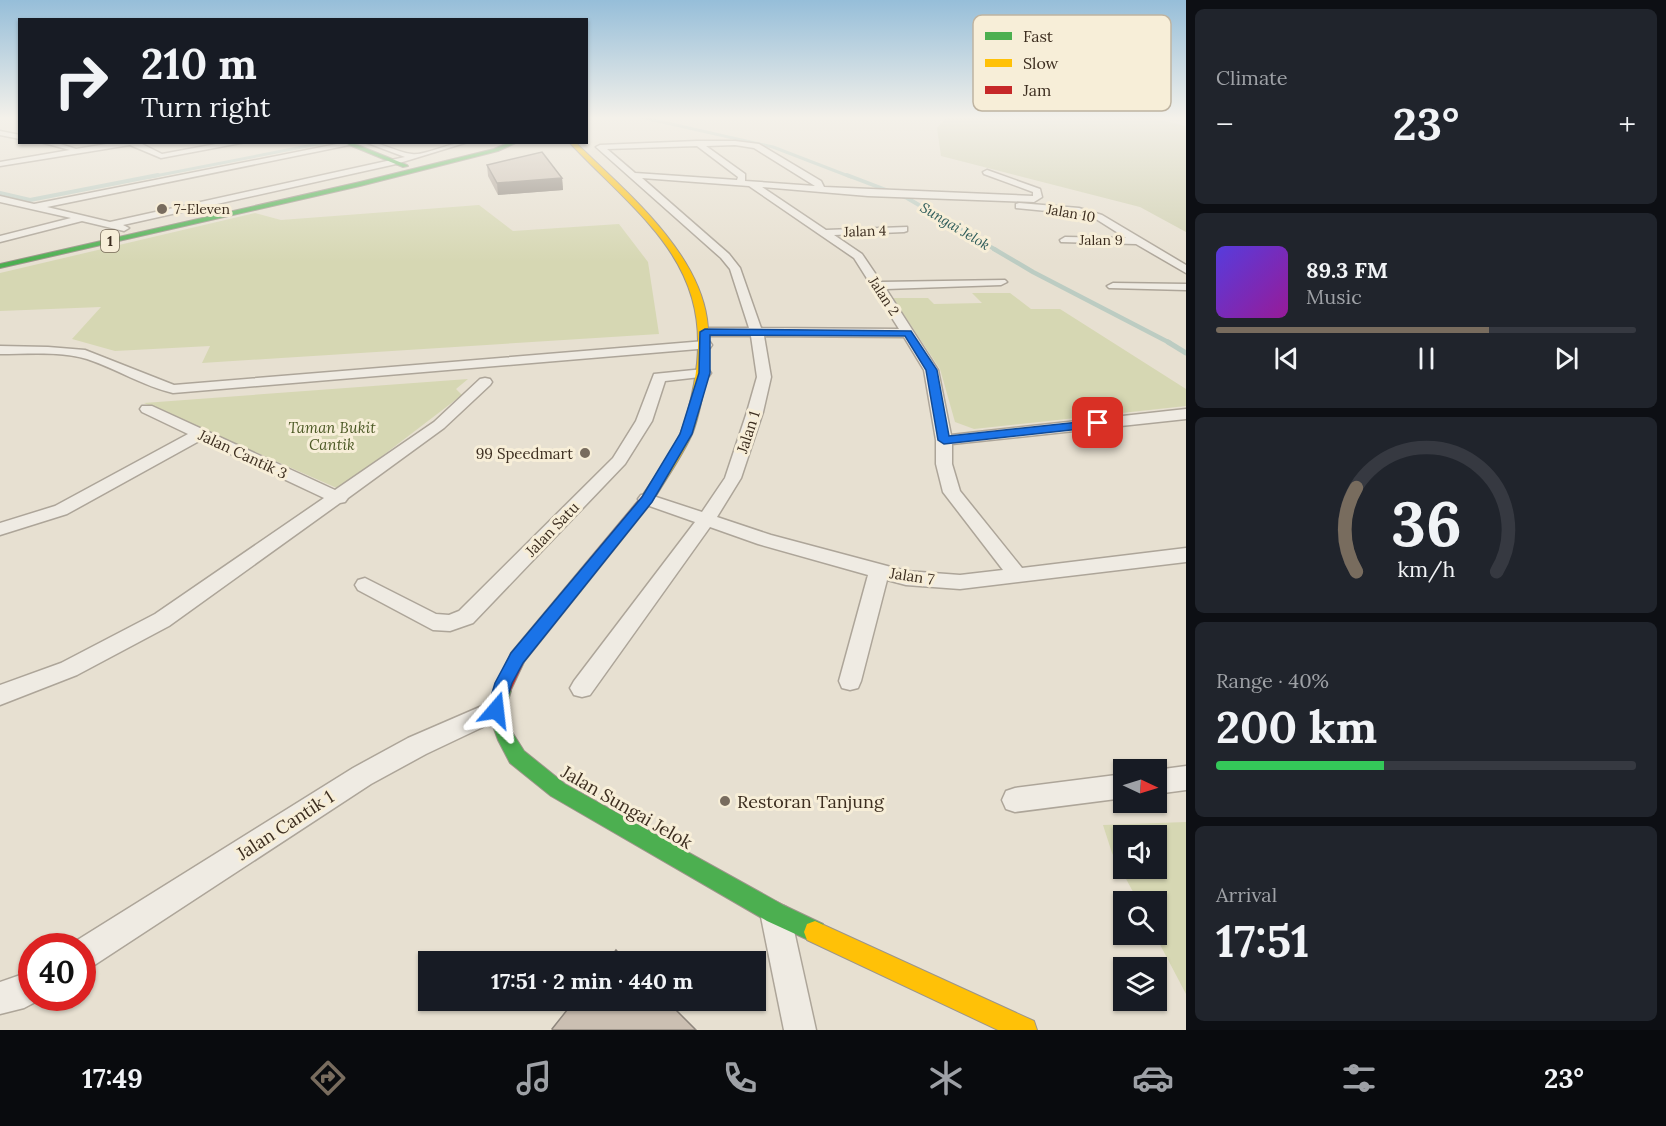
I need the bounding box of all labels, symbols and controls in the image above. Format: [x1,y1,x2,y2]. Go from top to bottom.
legend [973,15,1171,111]
text: Fast [1023,26,1054,46]
text: 210 m [141,37,257,91]
icon: right [42,42,120,120]
text: Slow [1023,53,1059,73]
text: Climate [1216,65,1288,90]
text: Jam [1022,80,1051,100]
text: Turn right [141,90,270,124]
text: 23° [1393,95,1459,152]
text: − [1216,103,1234,145]
text: + [1618,103,1636,145]
water label: Sungai Jelok [917,198,993,254]
place label: 7-Eleven [174,200,230,218]
street label: Jalan 10 [1044,200,1097,226]
marker: 7-Eleven [155,202,169,216]
street label: Jalan 4 [842,221,887,241]
road number: 1 [101,230,119,252]
street label: Jalan 9 [1078,231,1123,249]
text: 89.3 FM [1306,256,1388,284]
street label: Jalan 2 [864,272,903,319]
text: Music [1306,284,1362,309]
icon: previous [1270,342,1303,375]
icon: pause [1410,342,1443,375]
icon: next [1550,342,1583,375]
pin [1072,397,1123,448]
icon: arrive [1081,406,1114,439]
street label: Jalan 1 [732,408,764,457]
park label: Taman Bukit Cantik [288,418,376,454]
street label: Jalan Cantik 3 [195,425,290,483]
place label: 99 Speedmart [476,444,573,463]
marker: 99 Speedmart [578,446,592,460]
text: 36 [1391,483,1461,563]
street label: Jalan Satu [521,498,583,561]
text: km/h [1397,555,1455,583]
street label: Jalan 7 [887,563,936,589]
text: Range · 40% [1216,668,1329,693]
position arrow [464,678,528,742]
text: 200 km [1216,698,1377,755]
north arrow [1113,759,1167,813]
map controls [1113,759,1167,1011]
street label: Jalan Sungai Jelok [556,760,697,854]
street label: Jalan Cantik 1 [231,785,338,865]
place label: Restoran Tanjung [737,790,885,813]
marker: Restoran Tanjung [718,794,732,808]
button: sound [1113,825,1167,879]
text: Arrival [1216,882,1277,907]
button: search [1113,891,1167,945]
text: 17:51 [1216,912,1309,969]
speed limit sign: 40 [18,933,96,1011]
button: layers [1113,957,1167,1011]
text: 17:51 · 2 min · 440 m [491,967,693,995]
icon: directions [307,1057,349,1099]
icon: music [513,1057,555,1099]
icon: phone [719,1057,761,1099]
icon: climate [925,1057,967,1099]
icon: car [1132,1057,1174,1099]
icon: filters [1338,1057,1380,1099]
text: 17:49 [82,1061,143,1095]
text: 23° [1544,1061,1584,1095]

